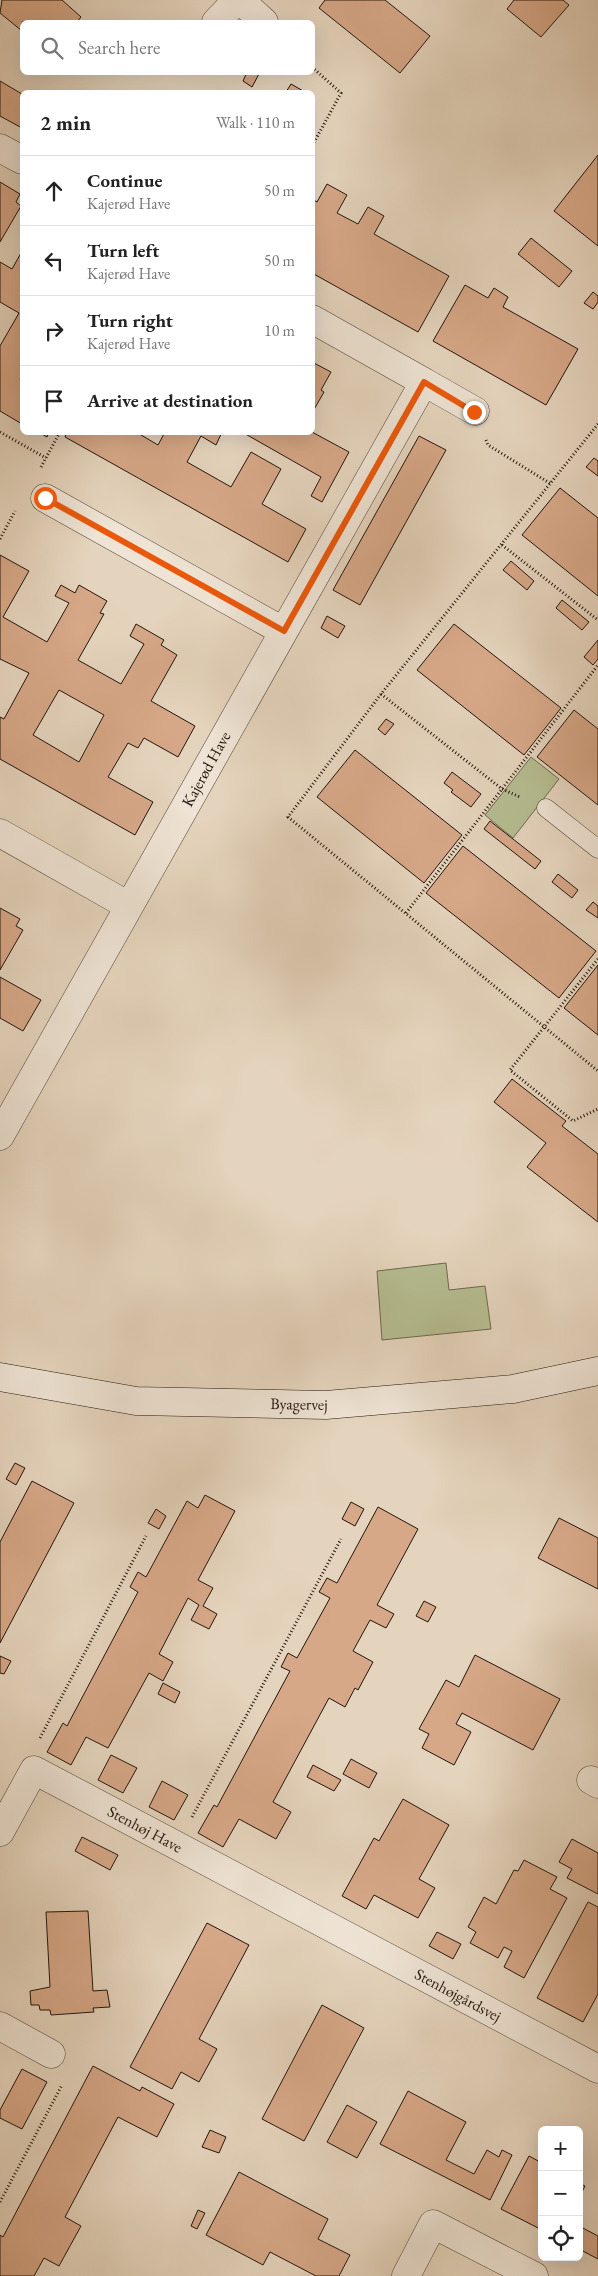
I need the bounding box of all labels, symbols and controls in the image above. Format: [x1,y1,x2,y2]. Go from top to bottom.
search box [20,20,315,75]
icon: search [38,34,66,62]
text: Search here [78,35,160,60]
text: 2 min [40,109,91,136]
text: Walk · 110 m [216,112,295,133]
text: Continue [87,168,162,193]
icon: ahead [40,177,68,205]
text: 50 m [264,180,295,201]
text: Kajerød Have [87,193,170,214]
text: Turn left [87,238,159,263]
icon: left [40,247,68,275]
text: 50 m [264,250,295,271]
text: Kajerød Have [87,263,170,284]
text: Turn right [87,308,173,333]
icon: right [40,317,68,345]
text: 10 m [264,320,295,341]
text: Kajerød Have [87,333,170,354]
icon: arrive [40,387,68,415]
text: Arrive at destination [87,388,253,413]
route end [463,401,486,424]
route start [34,487,57,510]
street label: Kajerød Have [177,728,235,810]
street label: Byagervej [270,1393,328,1415]
street label: Stenhøj Have [104,1801,186,1857]
street label: Stenhøjgårdsvej [411,1963,505,2027]
map controls [538,2126,583,2261]
button: + [538,2126,583,2171]
button: − [538,2171,583,2216]
button: locate [538,2216,583,2261]

